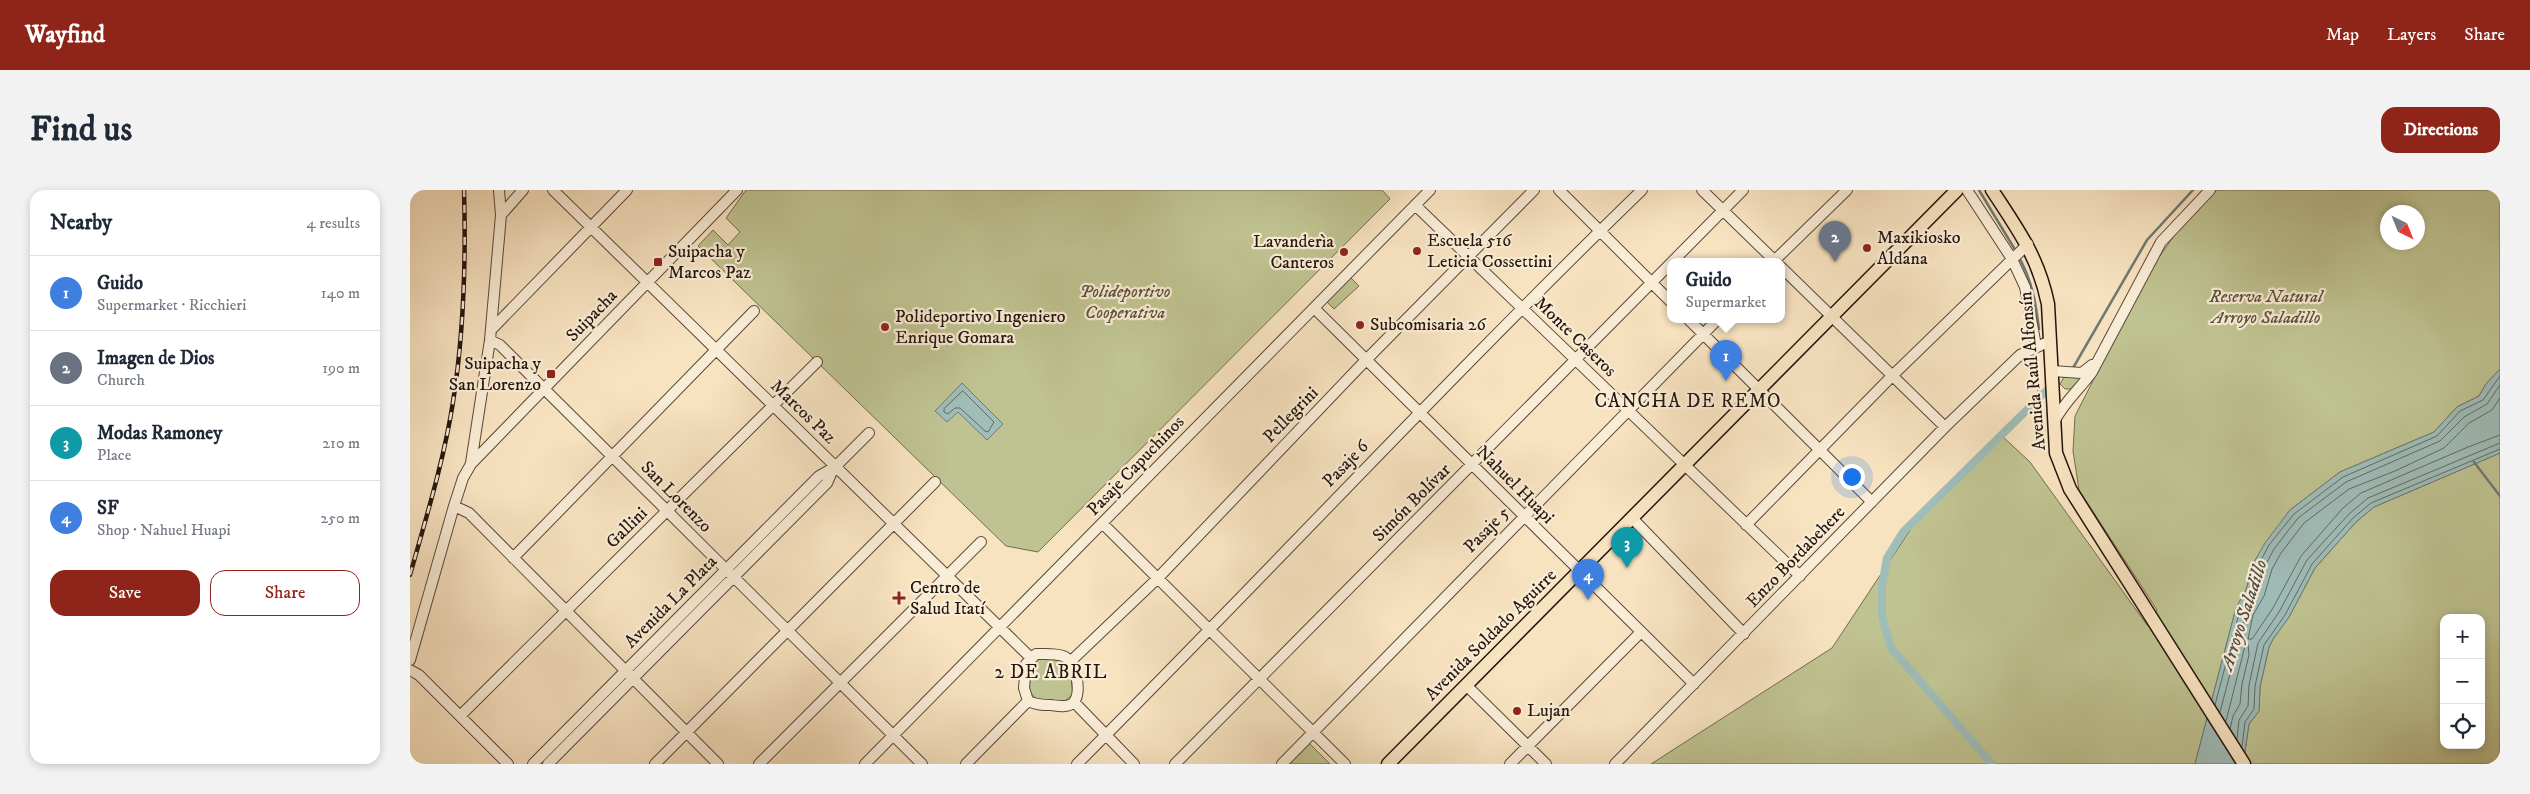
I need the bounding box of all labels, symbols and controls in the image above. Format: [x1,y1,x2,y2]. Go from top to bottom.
text: Wayfind [25,20,105,50]
text: Map [2326,24,2359,46]
text: Layers [2387,24,2436,46]
text: Share [2464,24,2505,46]
button: Directions [2381,107,2500,153]
text: Find us [30,108,132,152]
north arrow [2380,205,2425,250]
text: Nearby [50,210,112,236]
text: 4 results [307,213,360,233]
pin: 2 [1819,221,1851,262]
place label: Maxikiosko Aldana [1877,227,1961,270]
place label: Escuela 516 Leticia Cossettini [1427,230,1552,273]
place label: Lavanderìa Canteros [1253,231,1334,274]
place label: Suipacha y Marcos Paz [668,241,751,284]
marker: Maxikiosko Aldana [1861,242,1873,254]
marker: Escuela 516 Leticia Cossettini [1411,245,1423,257]
marker: Lavanderìa Canteros [1338,246,1350,258]
marker: Suipacha y Marcos Paz [652,256,664,268]
popup [1667,258,1785,323]
text: Guido [1686,269,1732,292]
text: Guido [97,272,143,295]
park label: Polideportivo Cooperativa [1080,281,1171,324]
text: 1 [63,283,69,303]
text: 140 m [321,283,360,303]
street label: Suipacha [562,285,622,347]
park label: Reserva Natural Arroyo Saladillo [2208,286,2325,329]
street label: Avenida Raúl Alfonsín [2015,290,2051,451]
street label: Monte Caseros [1529,292,1621,382]
text: Supermarket [1686,292,1766,312]
text: Supermarket · Ricchieri [97,295,246,315]
place label: Polideportivo Ingeniero Enrique Gomara [895,306,1066,349]
place label: Subcomisaria 26 [1370,314,1487,336]
marker: Subcomisaria 26 [1354,319,1366,331]
marker: Polideportivo Ingeniero Enrique Gomara [879,321,891,333]
pin: 1 [1710,340,1742,381]
text: Imagen de Dios [97,347,214,370]
place label: Suipacha y San Lorenzo [449,353,541,396]
text: 2 [62,358,70,378]
text: 190 m [322,358,360,378]
marker: Suipacha y San Lorenzo [545,368,557,380]
text: Church [97,370,145,390]
street label: Marcos Paz [766,375,841,449]
street label: Pellegrini [1259,382,1323,448]
district label: CANCHA DE REMO [1594,390,1782,413]
street label: Pasaje Capuchinos [1083,411,1189,521]
text: Modas Ramoney [97,422,222,445]
text: 3 [63,433,69,453]
text: 210 m [322,433,360,453]
street label: Pasaje 6 [1318,435,1374,492]
street label: Nahuel Huapi [1471,441,1559,529]
text: Place [97,445,131,465]
street label: San Lorenzo [636,457,717,538]
street label: Simón Bolívar [1368,459,1456,547]
your location [1839,464,1865,490]
text: SF [97,497,119,520]
street label: Pasaje 5 [1460,502,1515,558]
street label: Enzo Bordabehere [1742,502,1850,612]
street label: Gallini [602,503,652,553]
text: 4 [61,508,71,528]
text: 250 m [320,508,360,528]
text: Shop · Nahuel Huapi [97,520,231,540]
pin: 3 [1611,527,1643,568]
street label: Avenida La Plata [620,551,722,653]
water label: Arroyo Saladillo [2215,557,2273,675]
pin: 4 [1572,559,1604,600]
street label: Avenida Soldado Aguirre [1421,565,1561,705]
button: Save [50,570,200,616]
button: Share [210,570,360,616]
place label: Centro de Salud Itatí [910,577,986,620]
marker: Centro de Salud Itatí [892,591,906,605]
map controls [2440,614,2485,749]
button: + [2440,614,2485,659]
button: − [2440,659,2485,704]
district label: 2 DE ABRIL [994,661,1108,684]
place label: Lujan [1527,700,1571,722]
button: locate [2440,704,2485,749]
marker: Lujan [1511,705,1523,717]

